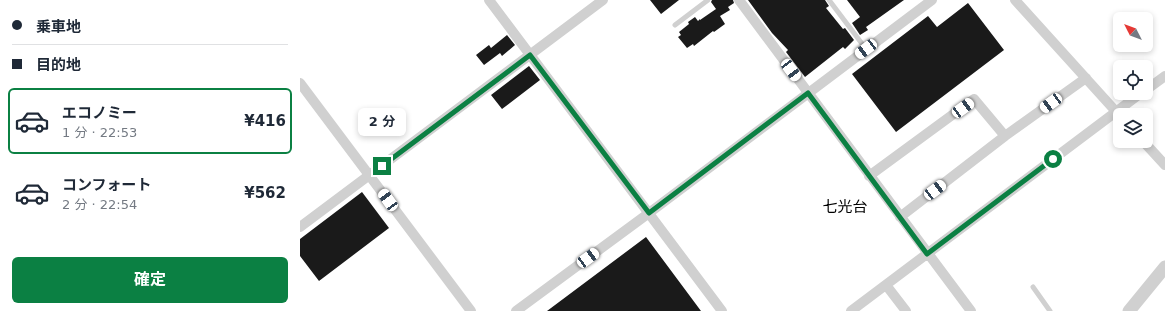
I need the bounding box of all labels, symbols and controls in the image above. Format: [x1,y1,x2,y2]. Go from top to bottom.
north arrow [1113,12,1153,52]
map controls [1113,12,1153,148]
text: 乗車地 [36,18,81,36]
car [853,37,879,61]
text: 目的地 [36,56,81,74]
car [779,57,803,83]
button: locate [1113,60,1153,100]
car [1038,91,1064,115]
car [950,96,976,120]
icon: car [14,103,50,139]
text: エコノミー [62,104,137,122]
callout: 2 分 [358,108,406,136]
button: layers [1113,108,1153,148]
text: ¥416 [244,112,286,130]
text: 2 分 [369,114,395,129]
text: 1 分 · 22:53 [62,125,137,140]
route start [1044,150,1062,168]
route end [373,157,391,175]
icon: car [14,175,50,211]
text: コンフォート [62,176,152,194]
car [922,178,948,202]
text: ¥562 [244,184,286,202]
car [376,187,400,213]
text: 2 分 · 22:54 [62,197,137,212]
district label: 七光台 [822,198,868,216]
car [575,246,601,270]
button: 確定 [12,257,288,303]

